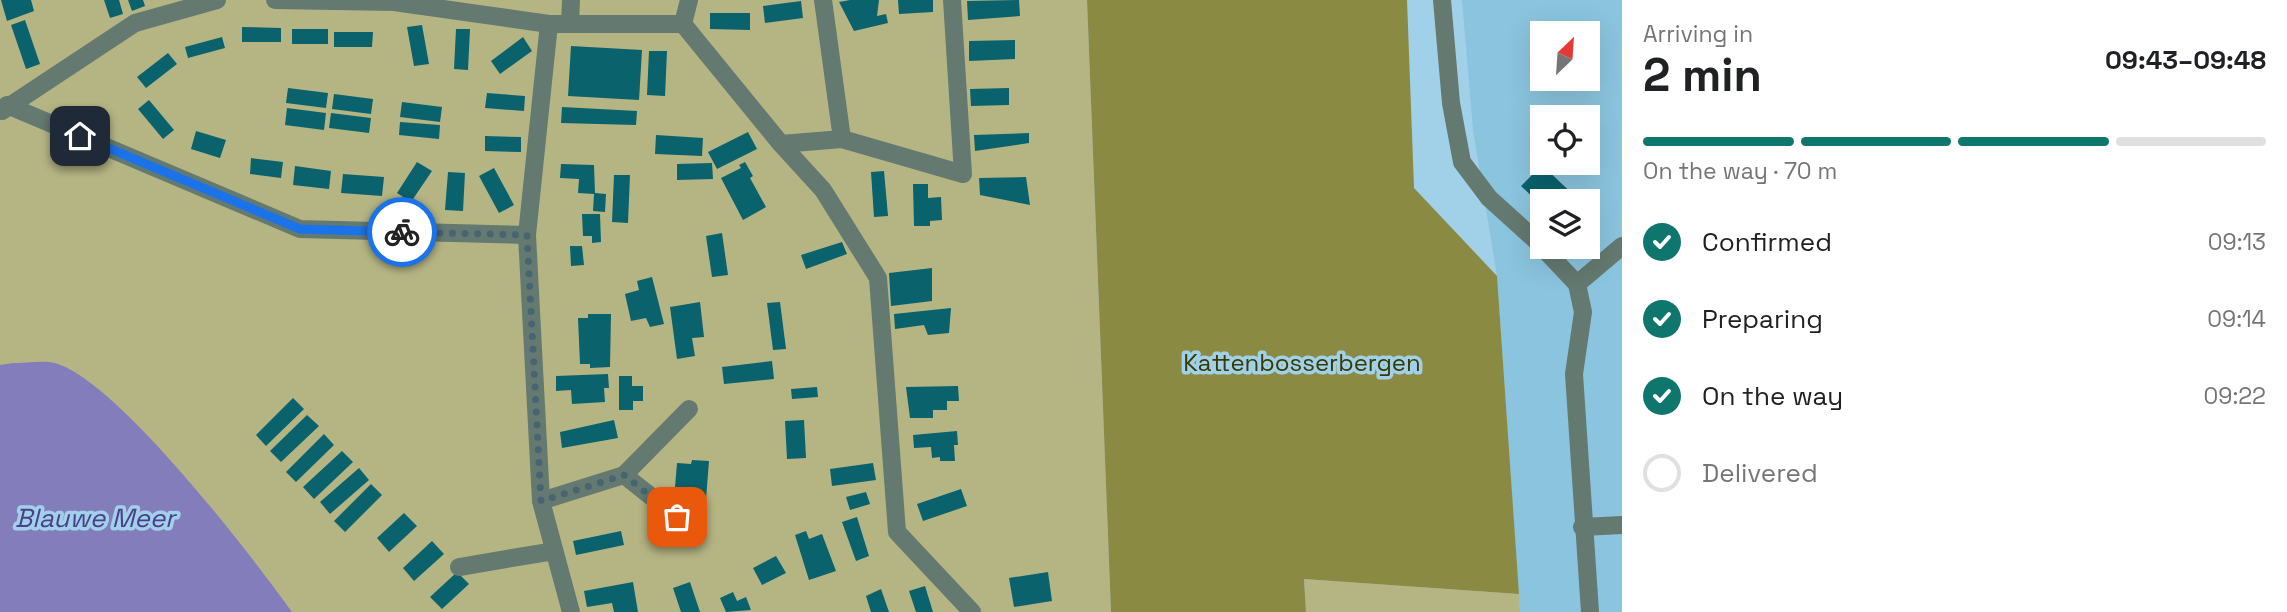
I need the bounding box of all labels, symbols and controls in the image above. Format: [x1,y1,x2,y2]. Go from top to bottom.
text: Arriving in [1643,19,1753,49]
north arrow [1530,21,1600,91]
map controls [1530,21,1600,259]
text: 09:43–09:48 [2105,43,2266,77]
text: 2 min [1643,46,1762,104]
button: locate [1530,105,1600,175]
pin [50,106,110,166]
icon: home [61,117,99,155]
text: On the way · 70 m [1643,156,1837,186]
button: layers [1530,189,1600,259]
courier [367,197,437,267]
icon: bike [383,213,421,251]
icon: check [1643,223,1681,261]
text: Confirmed [1702,225,1832,259]
text: 09:13 [2208,227,2266,257]
icon: check [1643,300,1681,338]
text: Preparing [1702,302,1823,336]
text: 09:14 [2207,304,2266,334]
park label: Kattenbosserbergen [1183,347,1421,378]
icon: check [1643,377,1681,415]
text: On the way [1702,379,1843,413]
text: 09:22 [2204,381,2266,411]
text: Delivered [1702,456,1818,490]
pin [647,487,707,547]
icon: bag [658,498,696,536]
water label: Blauwe Meer [15,501,178,535]

